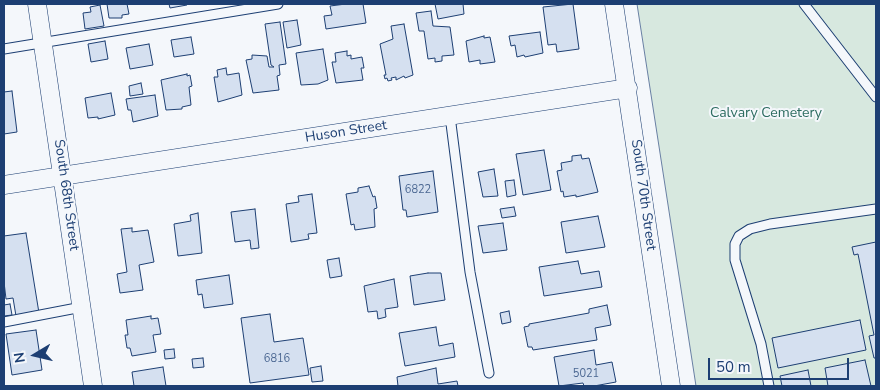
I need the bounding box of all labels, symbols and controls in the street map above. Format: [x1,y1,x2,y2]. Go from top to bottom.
park label: Calvary Cemetery [710,106,822,122]
street label: Huson Street [304,117,388,147]
street label: South 68th Street [50,138,82,252]
street label: South 70th Street [627,138,659,252]
house number: 6822 [405,183,431,197]
north arrow [10,330,60,380]
scale bar [710,348,851,380]
text: N [9,351,30,364]
house number: 6816 [264,352,290,366]
text: 50 m [716,357,751,377]
house number: 5021 [573,367,599,381]

